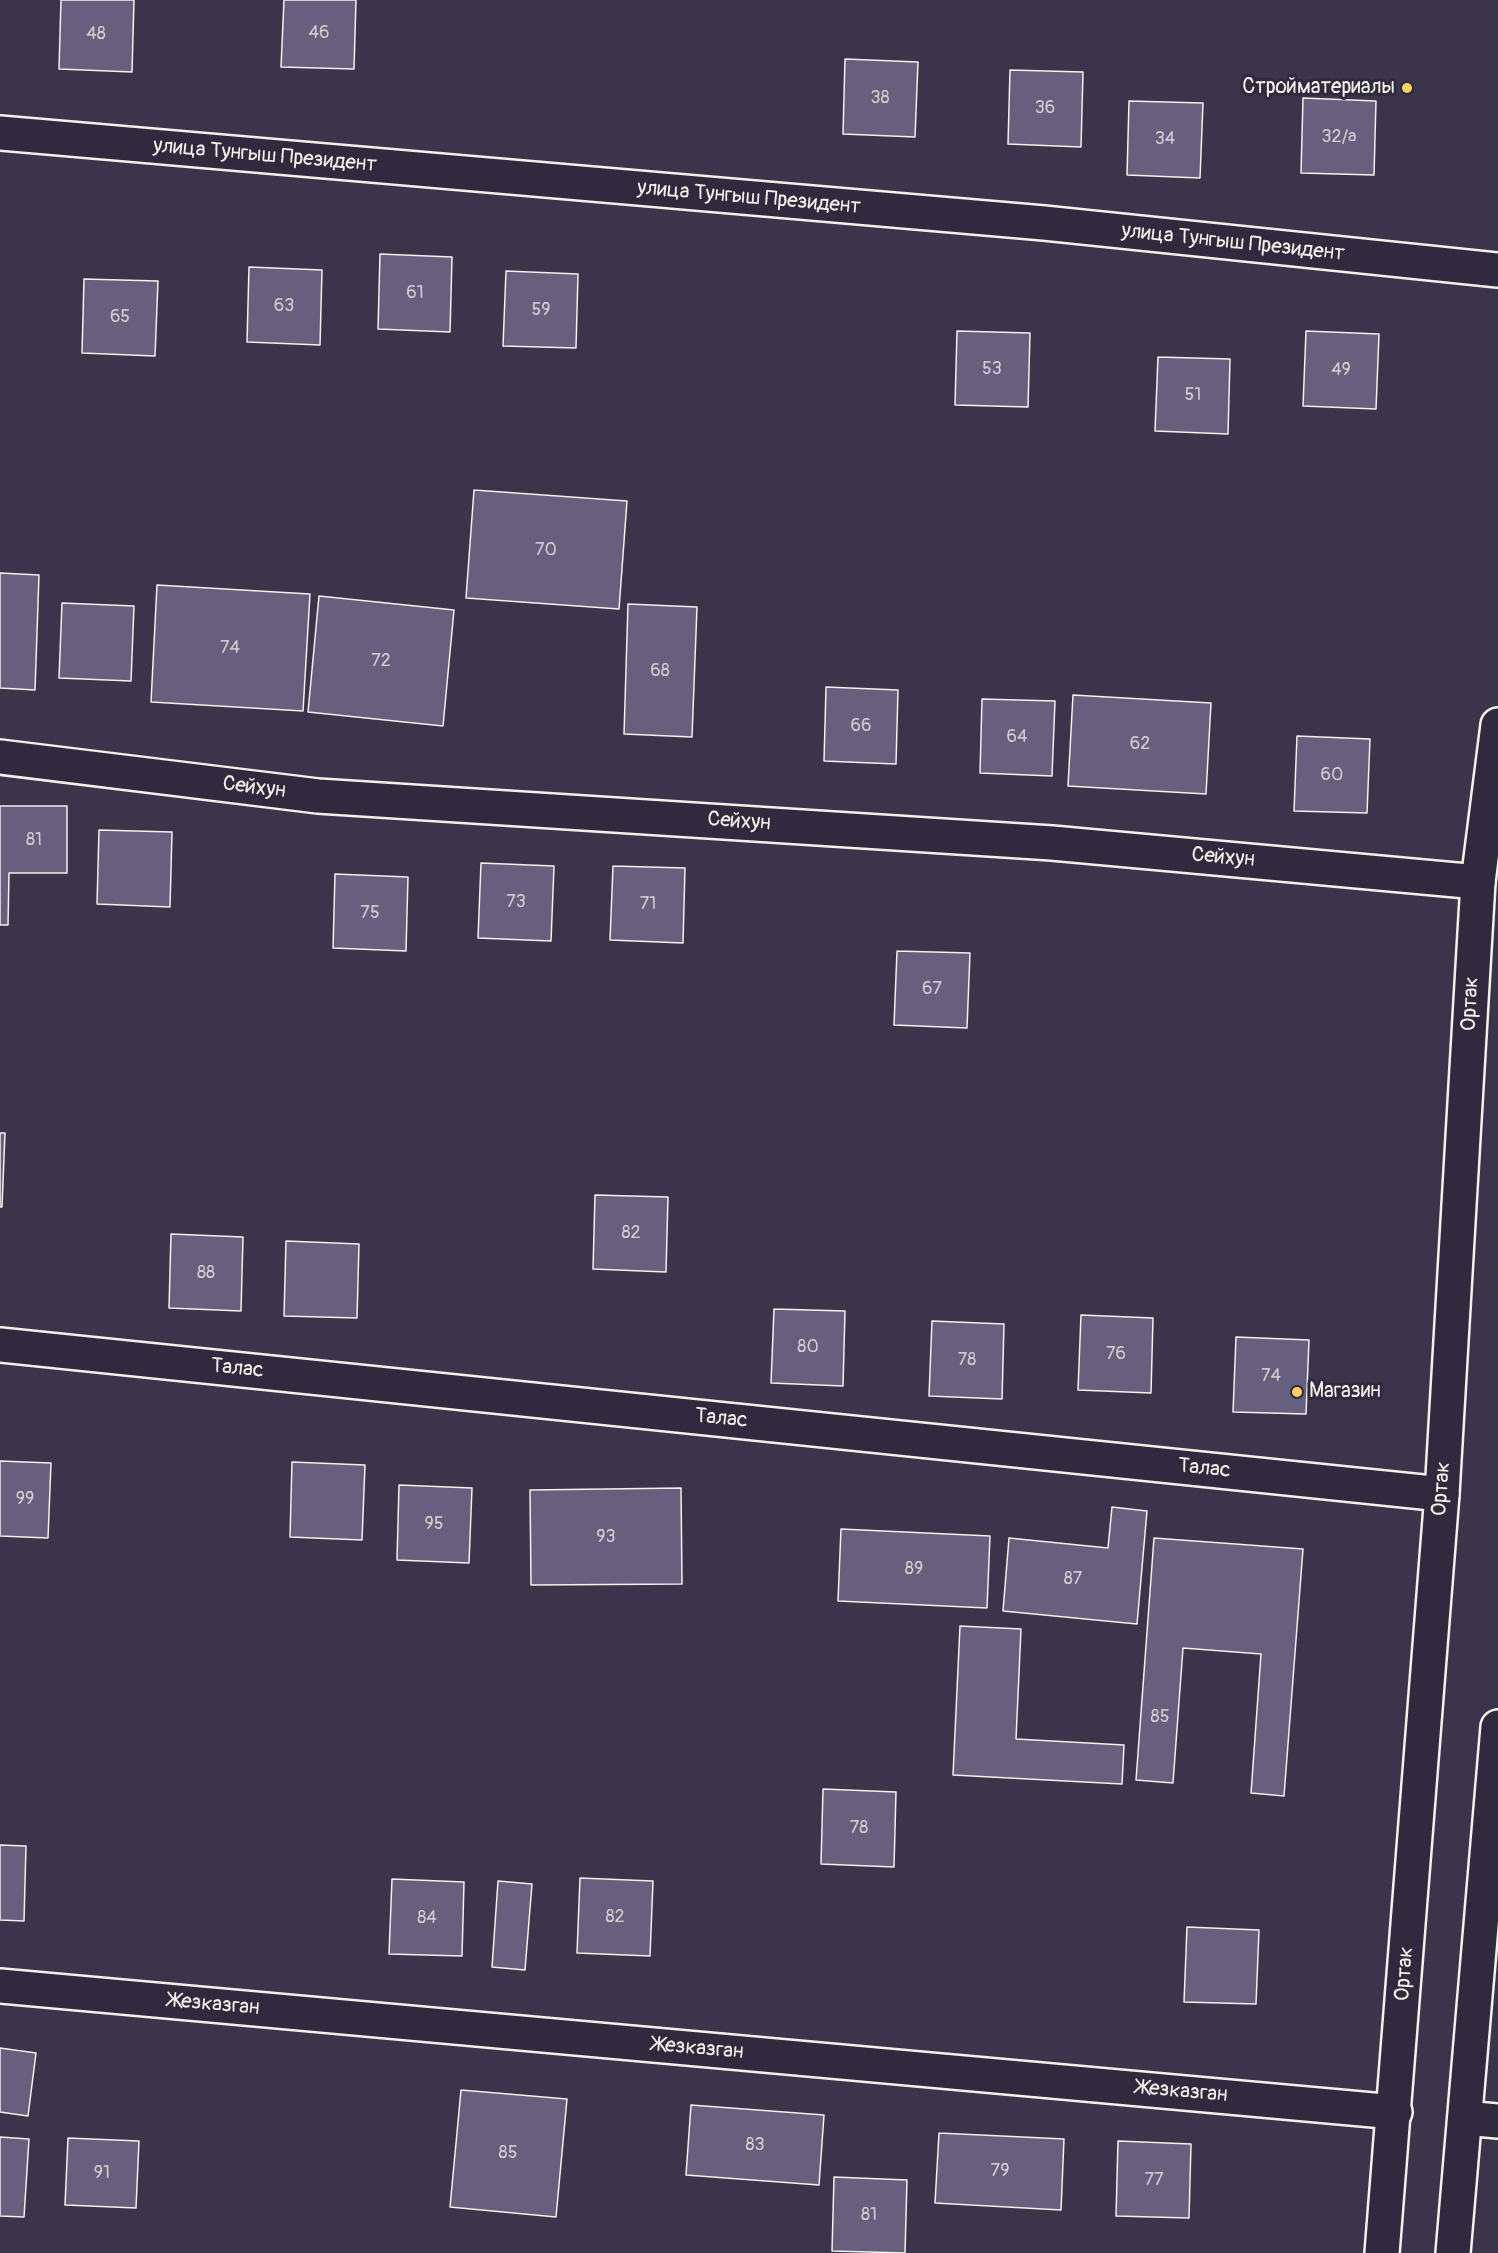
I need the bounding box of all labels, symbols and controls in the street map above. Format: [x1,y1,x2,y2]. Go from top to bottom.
house number: 46 [309,22,329,44]
house number: 48 [86,23,106,45]
place label: Стройматериалы [1242,75,1395,101]
marker: Стройматериалы [1400,81,1414,95]
house number: 38 [870,87,890,109]
house number: 36 [1035,97,1055,119]
house number: 32/а [1322,126,1356,148]
house number: 34 [1155,128,1175,150]
street label: улица Тунгыш Президент [152,134,378,178]
street label: улица Тунгыш Президент [636,176,862,220]
street label: улица Тунгыш Президент [1120,219,1346,267]
house number: 61 [406,282,424,304]
house number: 63 [274,295,294,317]
house number: 59 [531,299,551,321]
house number: 65 [110,306,130,328]
house number: 53 [982,358,1002,380]
house number: 49 [1331,359,1351,381]
house number: 51 [1185,384,1201,406]
house number: 70 [535,539,557,561]
house number: 74 [220,637,240,659]
house number: 72 [371,650,391,672]
house number: 68 [650,660,670,682]
house number: 66 [851,715,871,737]
house number: 64 [1007,726,1027,748]
house number: 62 [1130,733,1150,755]
house number: 60 [1321,764,1343,786]
street label: Сейхун [221,772,287,804]
street label: Сейхун [707,807,771,837]
house number: 81 [26,829,42,851]
street label: Сейхун [1190,843,1256,873]
house number: 73 [506,891,526,913]
house number: 71 [640,893,656,915]
house number: 75 [360,902,380,924]
street label: Ортак [1457,976,1485,1032]
house number: 67 [922,978,942,1000]
house number: 82 [621,1222,641,1244]
house number: 88 [197,1262,215,1284]
house number: 80 [797,1336,819,1358]
house number: 76 [1106,1343,1126,1365]
house number: 78 [958,1349,976,1371]
street label: Талас [209,1354,265,1384]
house number: 74 [1261,1365,1281,1387]
place label: Магазин [1309,1379,1381,1405]
marker: Магазин [1290,1385,1304,1399]
street label: Талас [693,1404,749,1434]
street label: Талас [1176,1454,1232,1484]
street label: Ортак [1428,1461,1456,1517]
house number: 99 [16,1488,34,1510]
house number: 95 [424,1513,444,1535]
house number: 93 [596,1526,616,1548]
house number: 89 [905,1558,923,1580]
house number: 87 [1064,1568,1082,1590]
house number: 85 [1151,1706,1169,1728]
house number: 78 [850,1817,868,1839]
house number: 82 [605,1906,625,1928]
house number: 84 [417,1907,437,1929]
street label: Ортак [1391,1946,1419,2002]
street label: Жезказган [167,1988,261,2022]
street label: Жезказган [651,2032,745,2066]
street label: Жезказган [1135,2075,1229,2109]
house number: 83 [745,2134,765,2156]
house number: 85 [499,2142,517,2164]
house number: 79 [991,2160,1009,2182]
house number: 91 [94,2162,110,2184]
house number: 77 [1144,2169,1164,2191]
house number: 81 [861,2204,877,2226]

